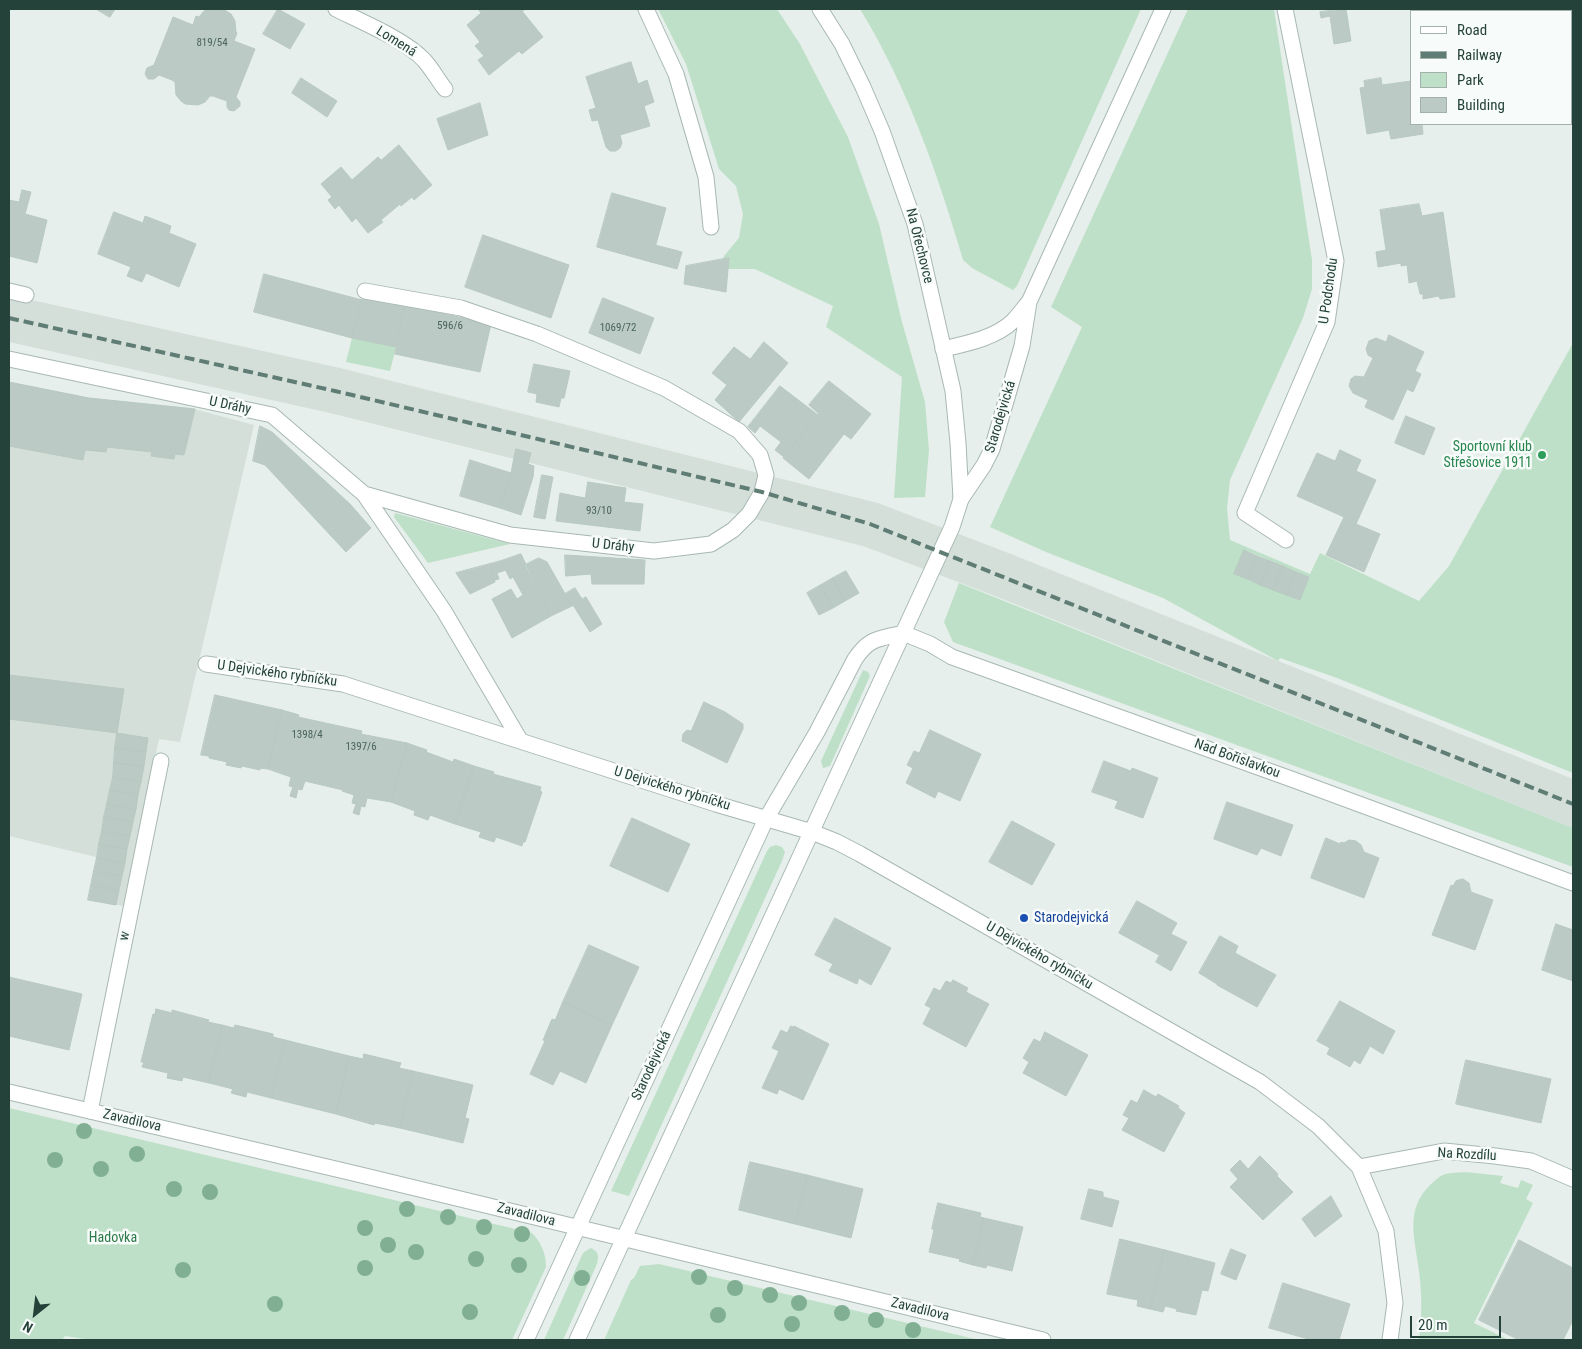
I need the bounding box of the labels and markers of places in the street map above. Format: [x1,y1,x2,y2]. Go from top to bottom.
place label: Sportovní klub Střešovice 1911 [1444,439,1532,472]
marker: Sportovní klub Střešovice 1911 [1536,449,1548,461]
place label: Starodejvická [1034,910,1109,926]
marker: Starodejvická [1018,912,1030,924]

